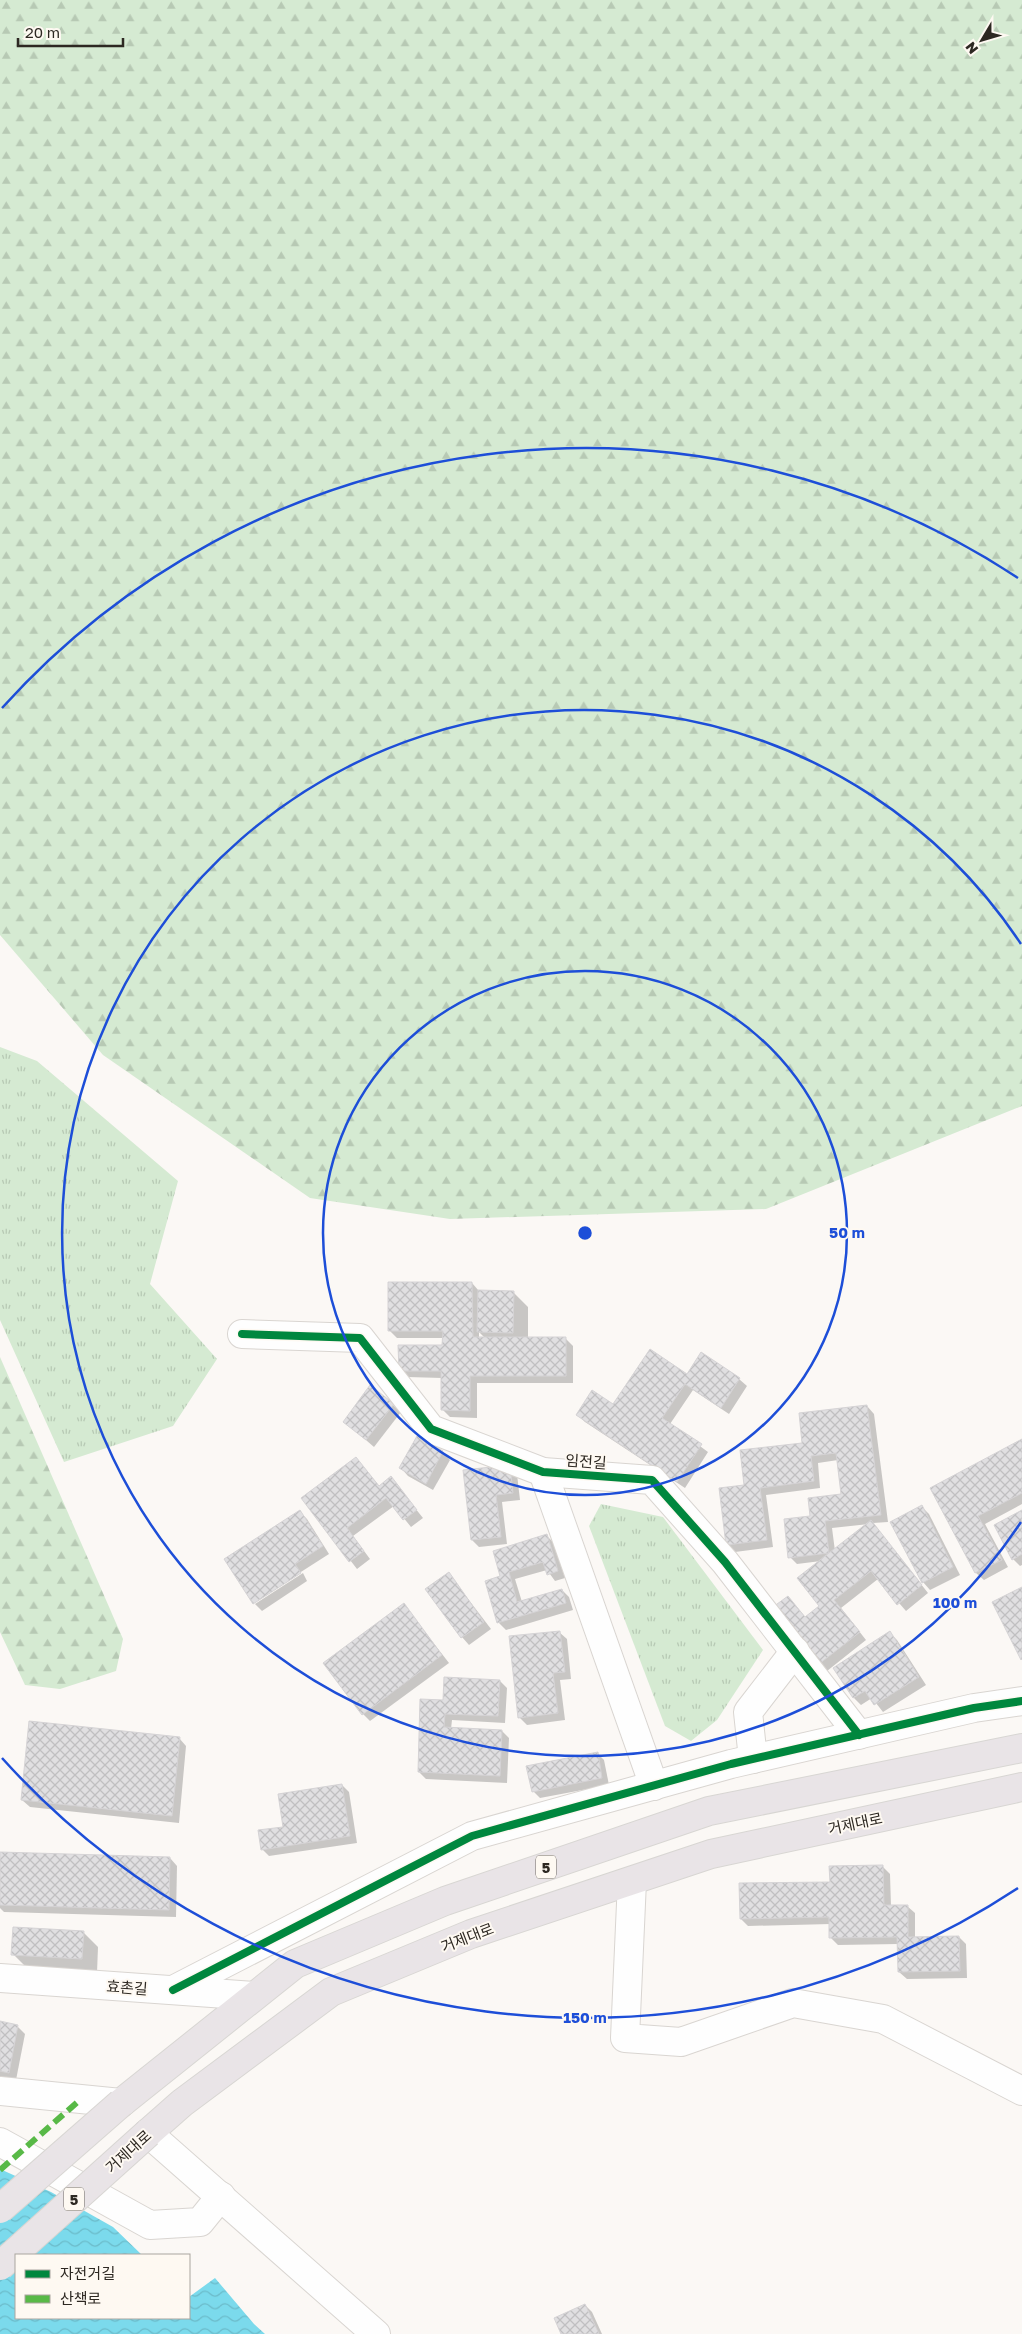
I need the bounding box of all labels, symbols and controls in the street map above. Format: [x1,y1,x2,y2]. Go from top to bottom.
scale bar [18,15,122,47]
north arrow [957,15,1007,65]
text: 20 m [25,23,60,41]
text: N [961,39,981,58]
text: 50 m [829,1223,865,1241]
centre of rings [576,1224,594,1242]
street label: 임전길 [565,1451,607,1471]
text: 100 m [933,1593,977,1611]
street label: 거제대로 [826,1808,884,1838]
road number: 5 [536,1855,556,1878]
street label: 거제대로 [438,1919,496,1955]
street label: 효촌길 [106,1977,148,1997]
text: 150 m [563,2008,607,2026]
street label: 거제대로 [101,2126,155,2176]
road number: 5 [64,2188,84,2210]
legend [15,2254,190,2319]
text: 자전거길 [60,2264,115,2282]
text: 산책로 [60,2289,101,2307]

